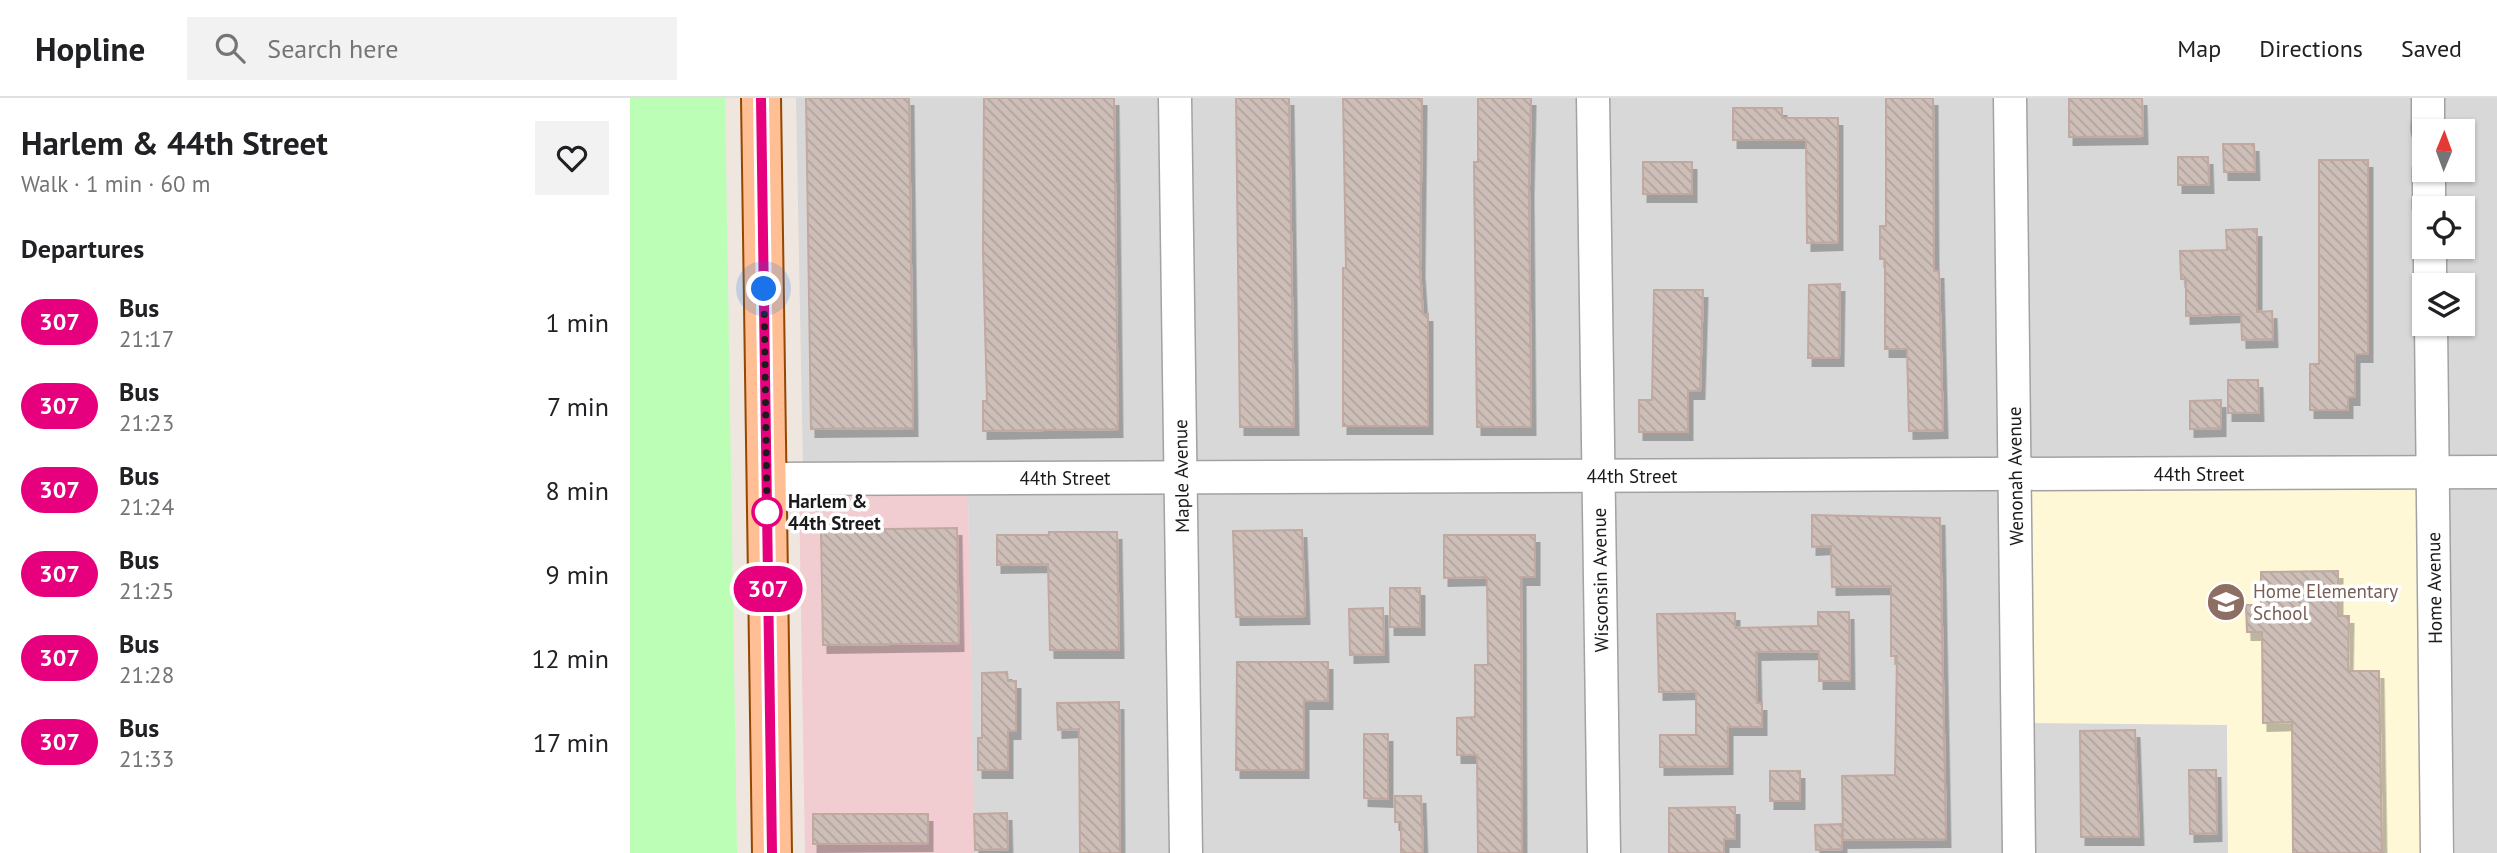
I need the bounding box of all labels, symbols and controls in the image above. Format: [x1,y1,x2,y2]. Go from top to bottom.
search box [187,17,677,80]
text: Hopline [35,27,145,70]
icon: search [211,29,249,67]
text: Search here [267,32,398,65]
text: Map [2177,33,2221,64]
text: Directions [2259,33,2363,64]
text: Saved [2401,33,2462,64]
north arrow [2412,119,2474,182]
map controls [2412,119,2475,336]
text: Harlem & 44th Street [21,121,328,164]
button: heart [535,121,609,195]
text: Walk · 1 min · 60 m [21,169,210,198]
button: locate [2412,196,2475,259]
text: Departures [21,232,144,265]
your location [746,271,781,306]
button: layers [2412,273,2475,336]
text: Bus [119,291,159,324]
text: 307 [39,306,80,337]
text: 1 min [546,306,609,339]
text: 21:17 [119,324,174,353]
text: Bus [119,375,159,408]
text: 307 [39,390,80,421]
text: 7 min [547,390,609,423]
street label: Wenonah Avenue [2002,406,2028,546]
text: 21:23 [119,408,174,437]
street label: Maple Avenue [1168,419,1194,533]
text: Bus [119,459,159,492]
street label: 44th Street [2153,462,2245,486]
street label: 44th Street [1586,464,1678,488]
street label: 44th Street [1019,466,1111,490]
text: 307 [39,474,80,505]
text: 8 min [546,474,609,507]
place label: Harlem & 44th Street [788,489,881,535]
text: 21:24 [119,492,174,521]
marker: Harlem & 44th Street [752,497,782,527]
street label: Wisconsin Avenue [1587,507,1613,653]
street label: Home Avenue [2421,532,2447,644]
text: Bus [119,543,159,576]
text: 307 [39,558,80,589]
text: 9 min [546,558,609,591]
line badge: 307 [728,566,808,612]
text: 307 [748,573,788,604]
text: 21:25 [119,576,174,605]
place label: Home Elementary School [2253,579,2398,625]
school or university icon: Home Elementary School [2205,581,2247,623]
text: Bus [119,627,159,660]
text: 307 [39,642,80,673]
text: 12 min [531,642,609,675]
text: 21:28 [119,660,174,689]
text: Bus [119,711,159,744]
text: 307 [39,726,80,757]
text: 17 min [533,726,609,759]
text: 21:33 [119,744,174,773]

